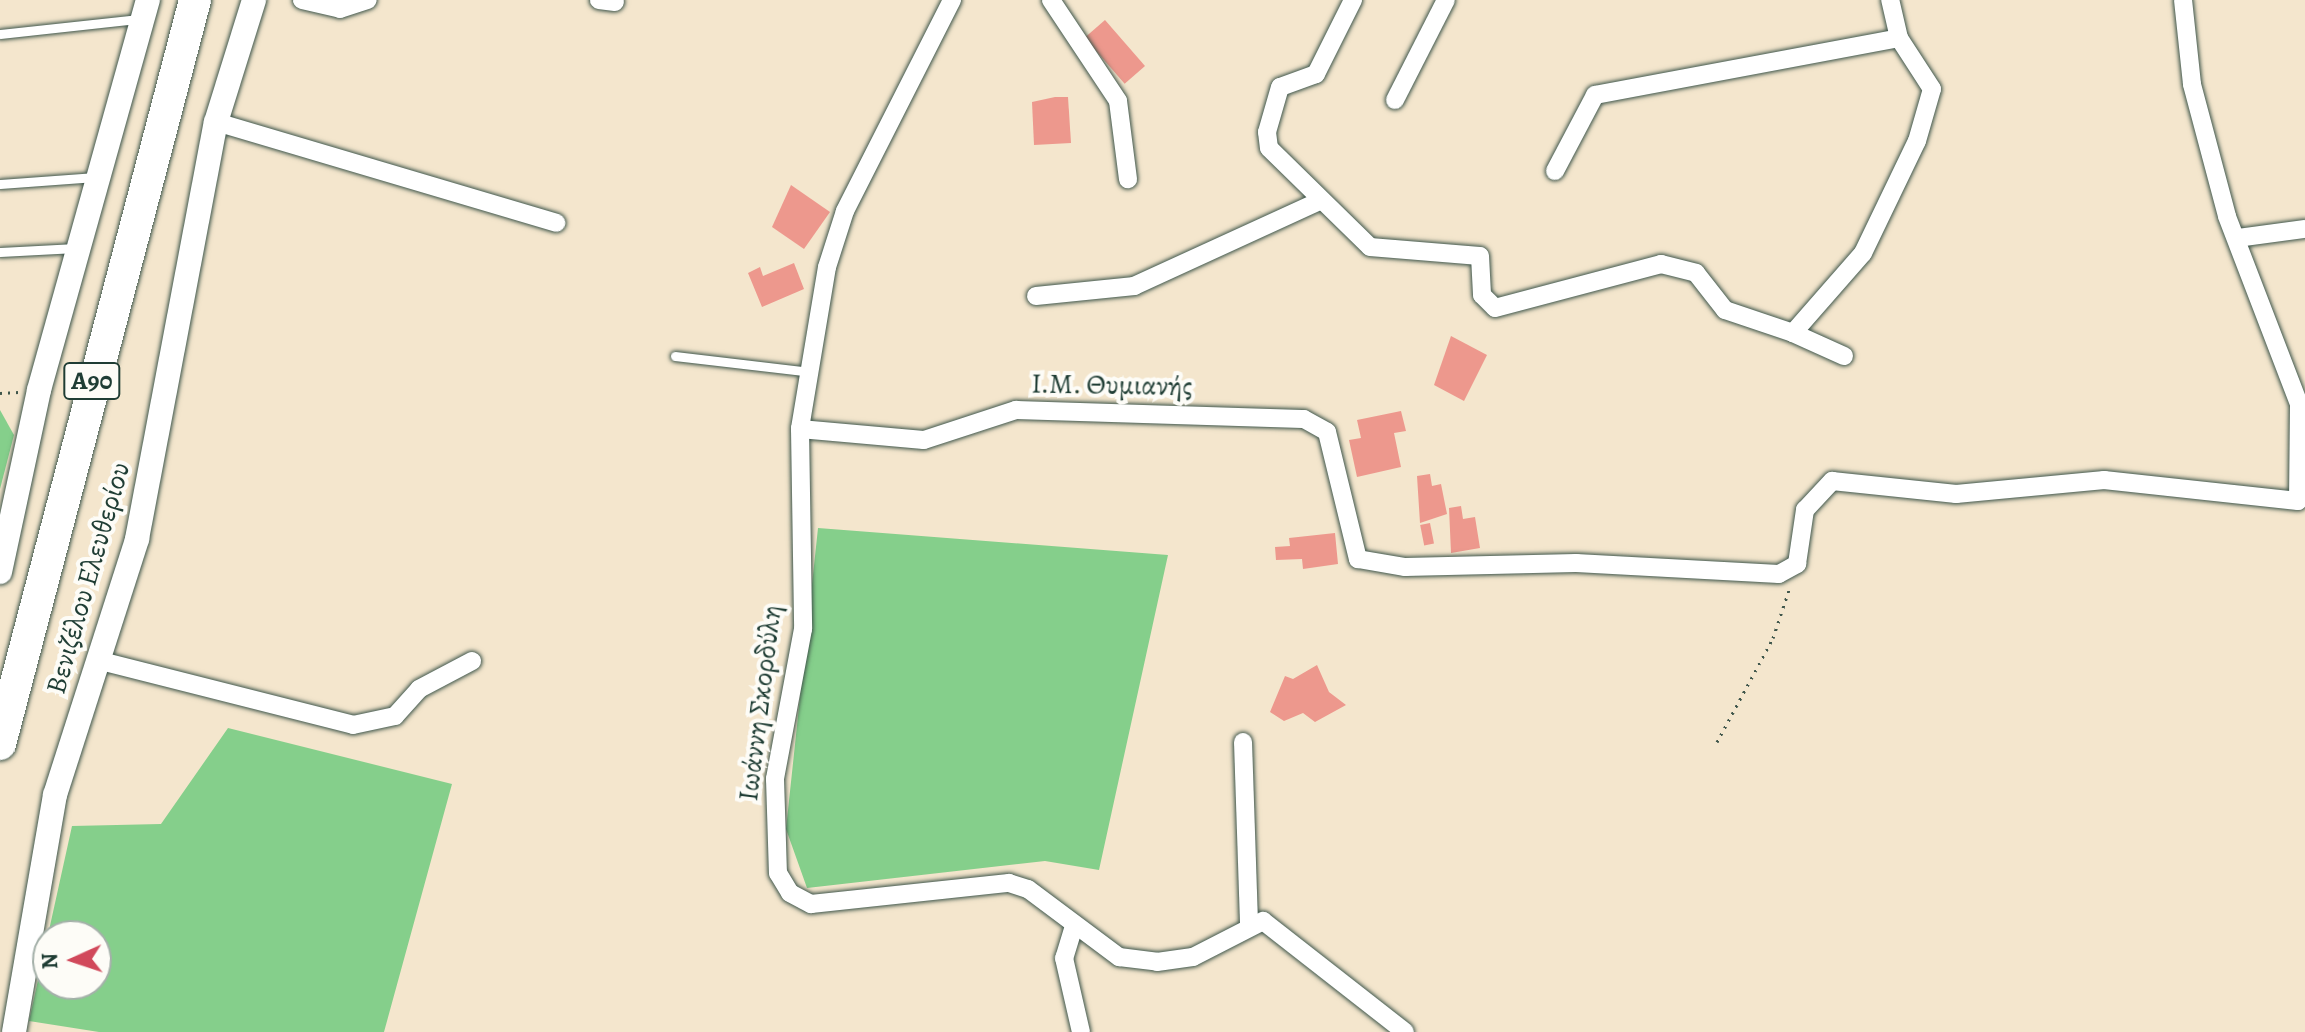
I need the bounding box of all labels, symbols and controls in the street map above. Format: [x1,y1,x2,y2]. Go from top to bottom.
road number: Α90 [62,359,122,403]
street label: Ι.Μ. Θυμιανής [1031,367,1193,403]
street label: Βενιζέλου Ελευθερίου [39,458,137,698]
street label: Ιωάννη Σκορδύλη [731,603,789,803]
north arrow [32,920,112,1000]
text: N [35,952,65,970]

